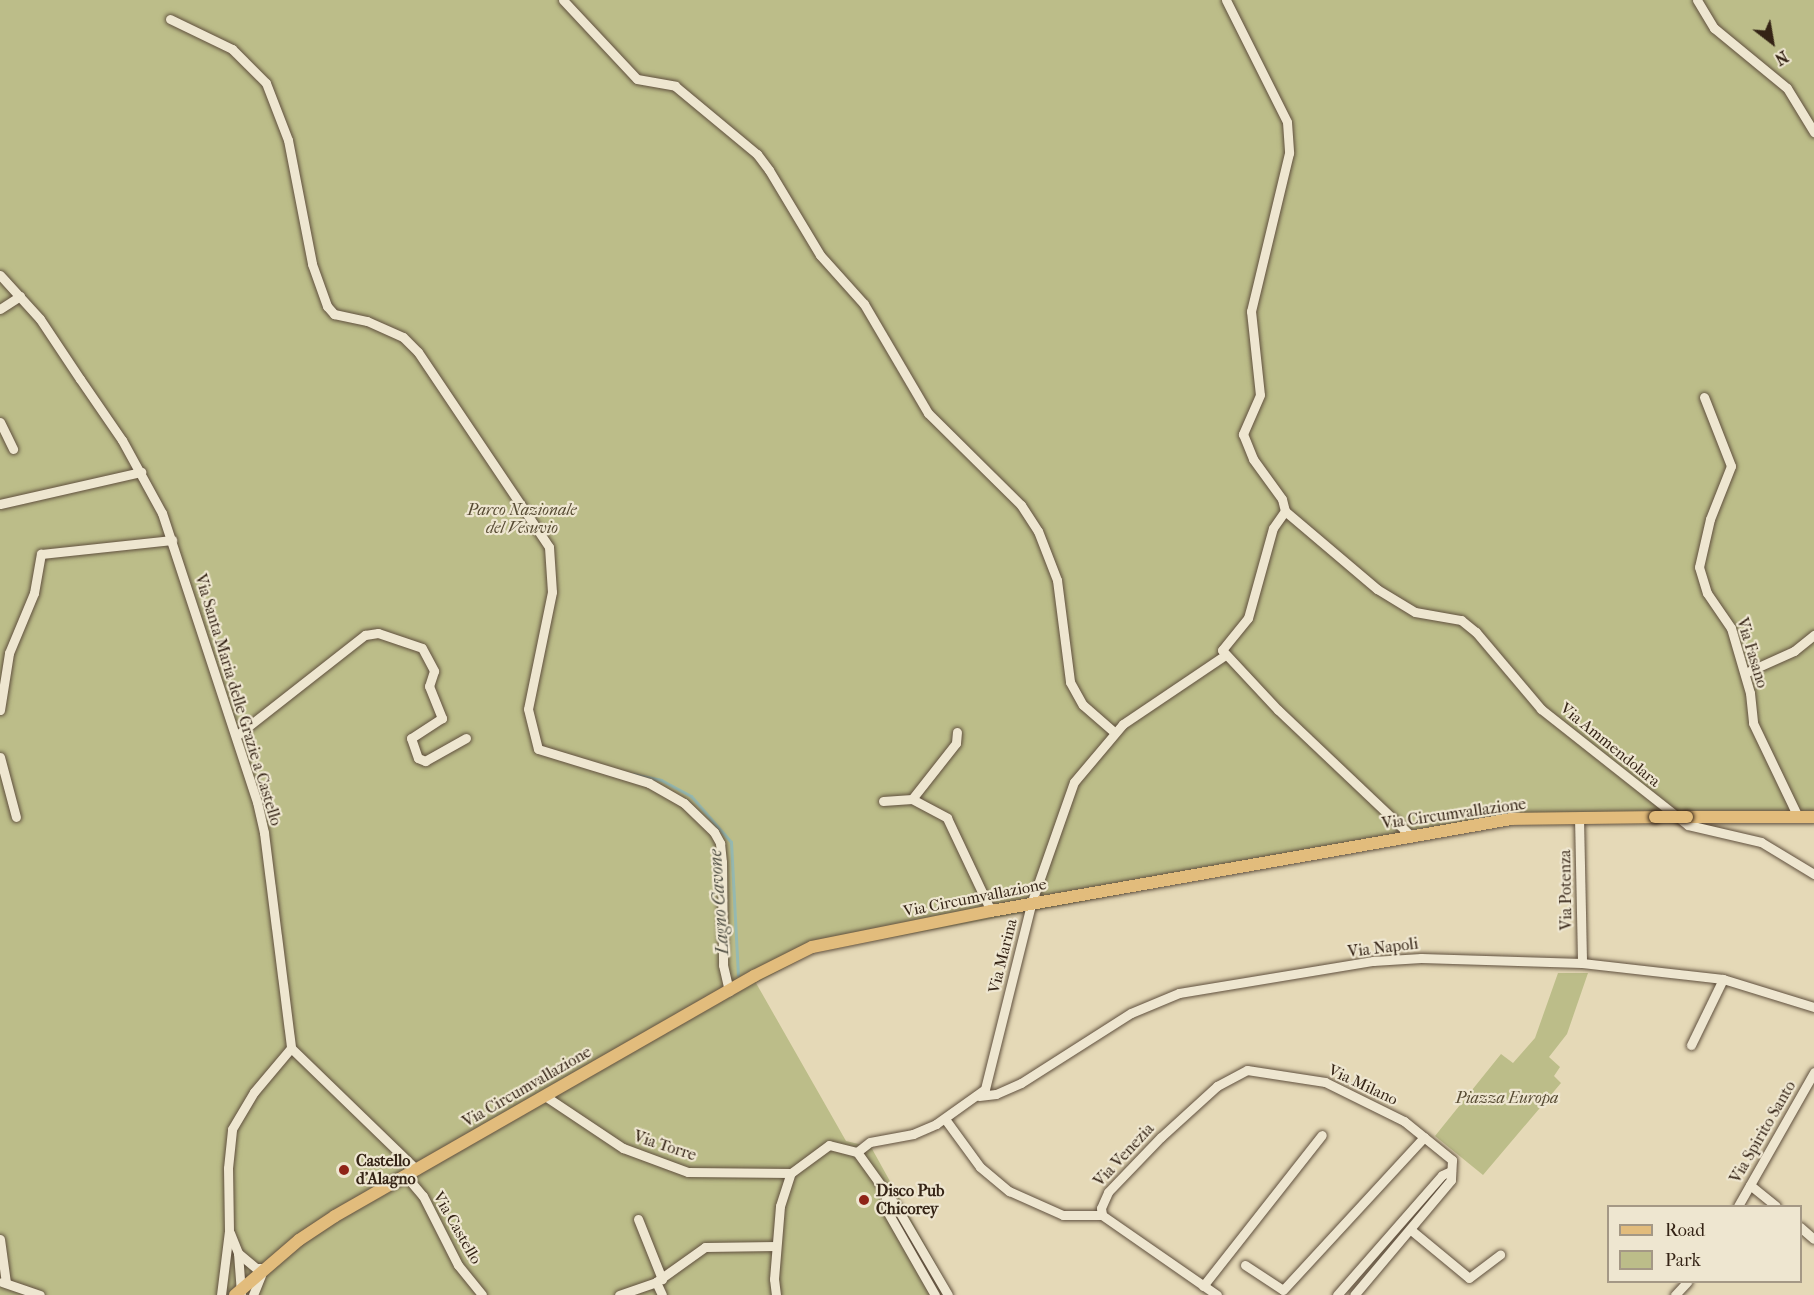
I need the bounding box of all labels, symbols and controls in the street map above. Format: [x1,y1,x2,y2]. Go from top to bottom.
north arrow [1742,12,1802,72]
text: N [1771,47,1792,69]
park label: Parco Nazionale del Vesuvio [467,500,577,538]
street label: Via Santa Maria delle Grazie a Castello [190,572,286,828]
street label: Via Fasano [1732,616,1772,690]
street label: Via Ammendolara [1556,699,1664,791]
street label: Via Circumvallazione [1381,794,1527,834]
water label: Lagno Cavone [706,849,734,955]
street label: Via Potenza [1556,850,1576,930]
street label: Via Circumvallazione [902,875,1048,921]
street label: Via Marina [984,917,1022,995]
street label: Via Napoli [1347,934,1419,962]
street label: Via Circumvallazione [459,1042,595,1132]
street label: Via Milano [1325,1061,1401,1109]
street label: Via Spirito Santo [1726,1077,1800,1187]
park label: Piazza Europa [1456,1088,1558,1108]
street label: Via Venezia [1090,1119,1158,1191]
street label: Via Torre [631,1127,699,1165]
place label: Castello d'Alagno [356,1151,416,1189]
marker: Castello d'Alagno [337,1163,351,1177]
place label: Disco Pub Chicorey [876,1181,944,1219]
street label: Via Castello [429,1188,485,1268]
marker: Disco Pub Chicorey [857,1193,871,1207]
legend [1607,1205,1802,1283]
text: Road [1665,1220,1705,1241]
text: Park [1665,1250,1701,1271]

